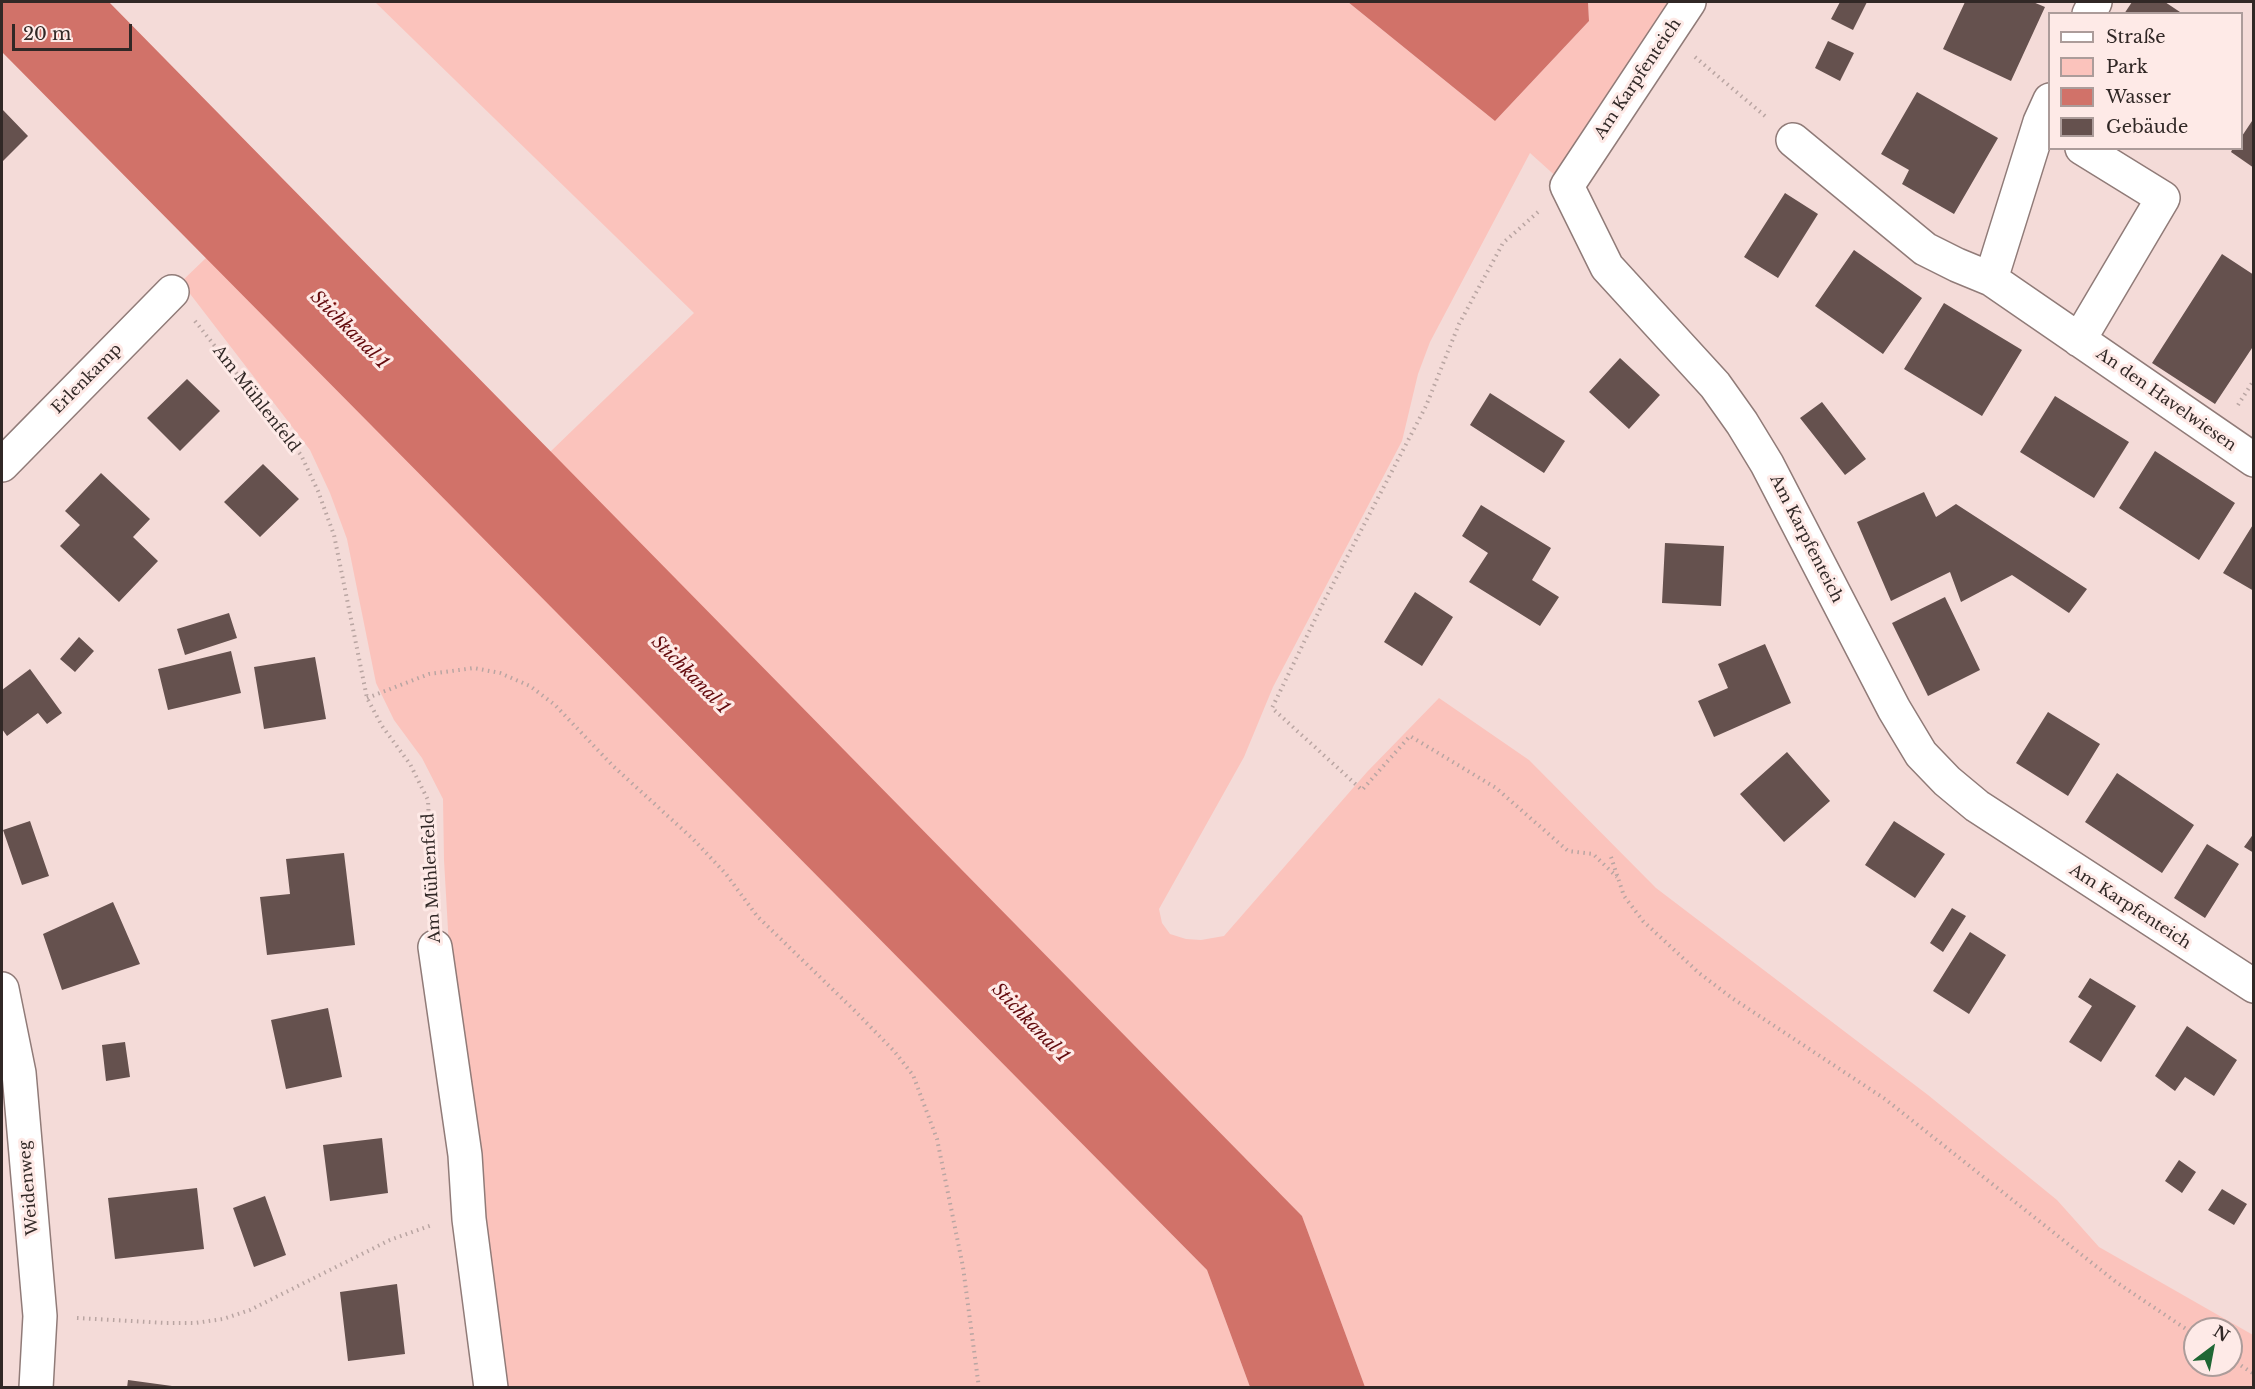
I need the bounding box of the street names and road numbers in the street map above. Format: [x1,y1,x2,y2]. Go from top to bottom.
street label: Am Karpfenteich [1591,15,1685,143]
street label: Erlenkamp [48,340,126,418]
street label: Am Mühlenfeld [208,342,304,456]
street label: An den Havelwiesen [2092,344,2240,456]
street label: Am Karpfenteich [1765,472,1847,606]
street label: Am Mühlenfeld [419,813,445,943]
street label: Am Karpfenteich [2066,861,2194,953]
street label: Weidenweg [15,1140,43,1236]

